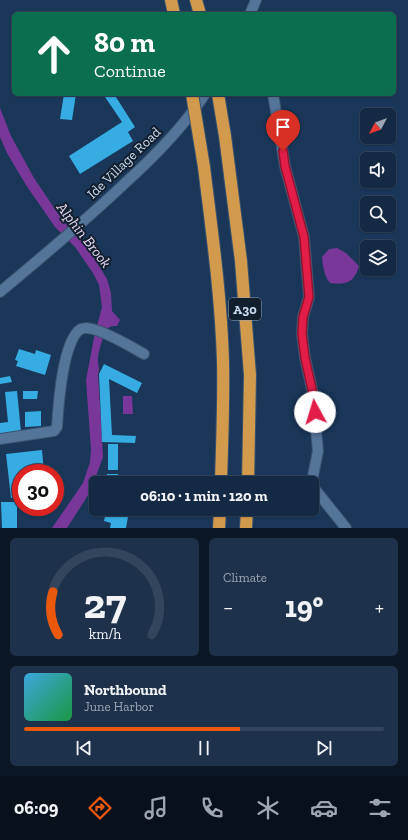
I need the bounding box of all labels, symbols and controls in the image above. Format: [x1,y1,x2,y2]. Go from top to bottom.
text: 80 m [94,26,155,59]
icon: ahead [28,28,80,80]
text: Continue [94,60,166,82]
north arrow [360,108,396,144]
map controls [360,108,396,276]
pin [266,110,300,151]
icon: arrive [272,116,294,138]
street label: Ide Village Road [84,123,165,202]
button: sound [360,152,396,188]
button: search [360,196,396,232]
water label: Alphin Brook [52,198,115,272]
button: layers [360,240,396,276]
road number: A30 [229,298,261,320]
position arrow [294,391,336,433]
speed limit sign: 30 [12,464,64,516]
text: 06:10 · 1 min · 120 m [140,487,268,505]
text: Climate [223,570,267,585]
text: 27 [83,579,126,629]
text: 19° [285,589,323,625]
text: − [223,594,233,621]
text: + [375,594,384,621]
text: km/h [88,626,121,643]
text: Northbound [84,681,167,699]
text: June Harbor [84,699,154,714]
icon: previous [73,737,95,759]
icon: pause [193,737,215,759]
icon: next [313,737,335,759]
icon: directions [86,794,114,822]
icon: music [142,794,170,822]
icon: phone [198,794,226,822]
icon: climate [254,794,282,822]
icon: car [310,794,338,822]
icon: filters [366,794,394,822]
text: 06:09 [14,797,58,819]

